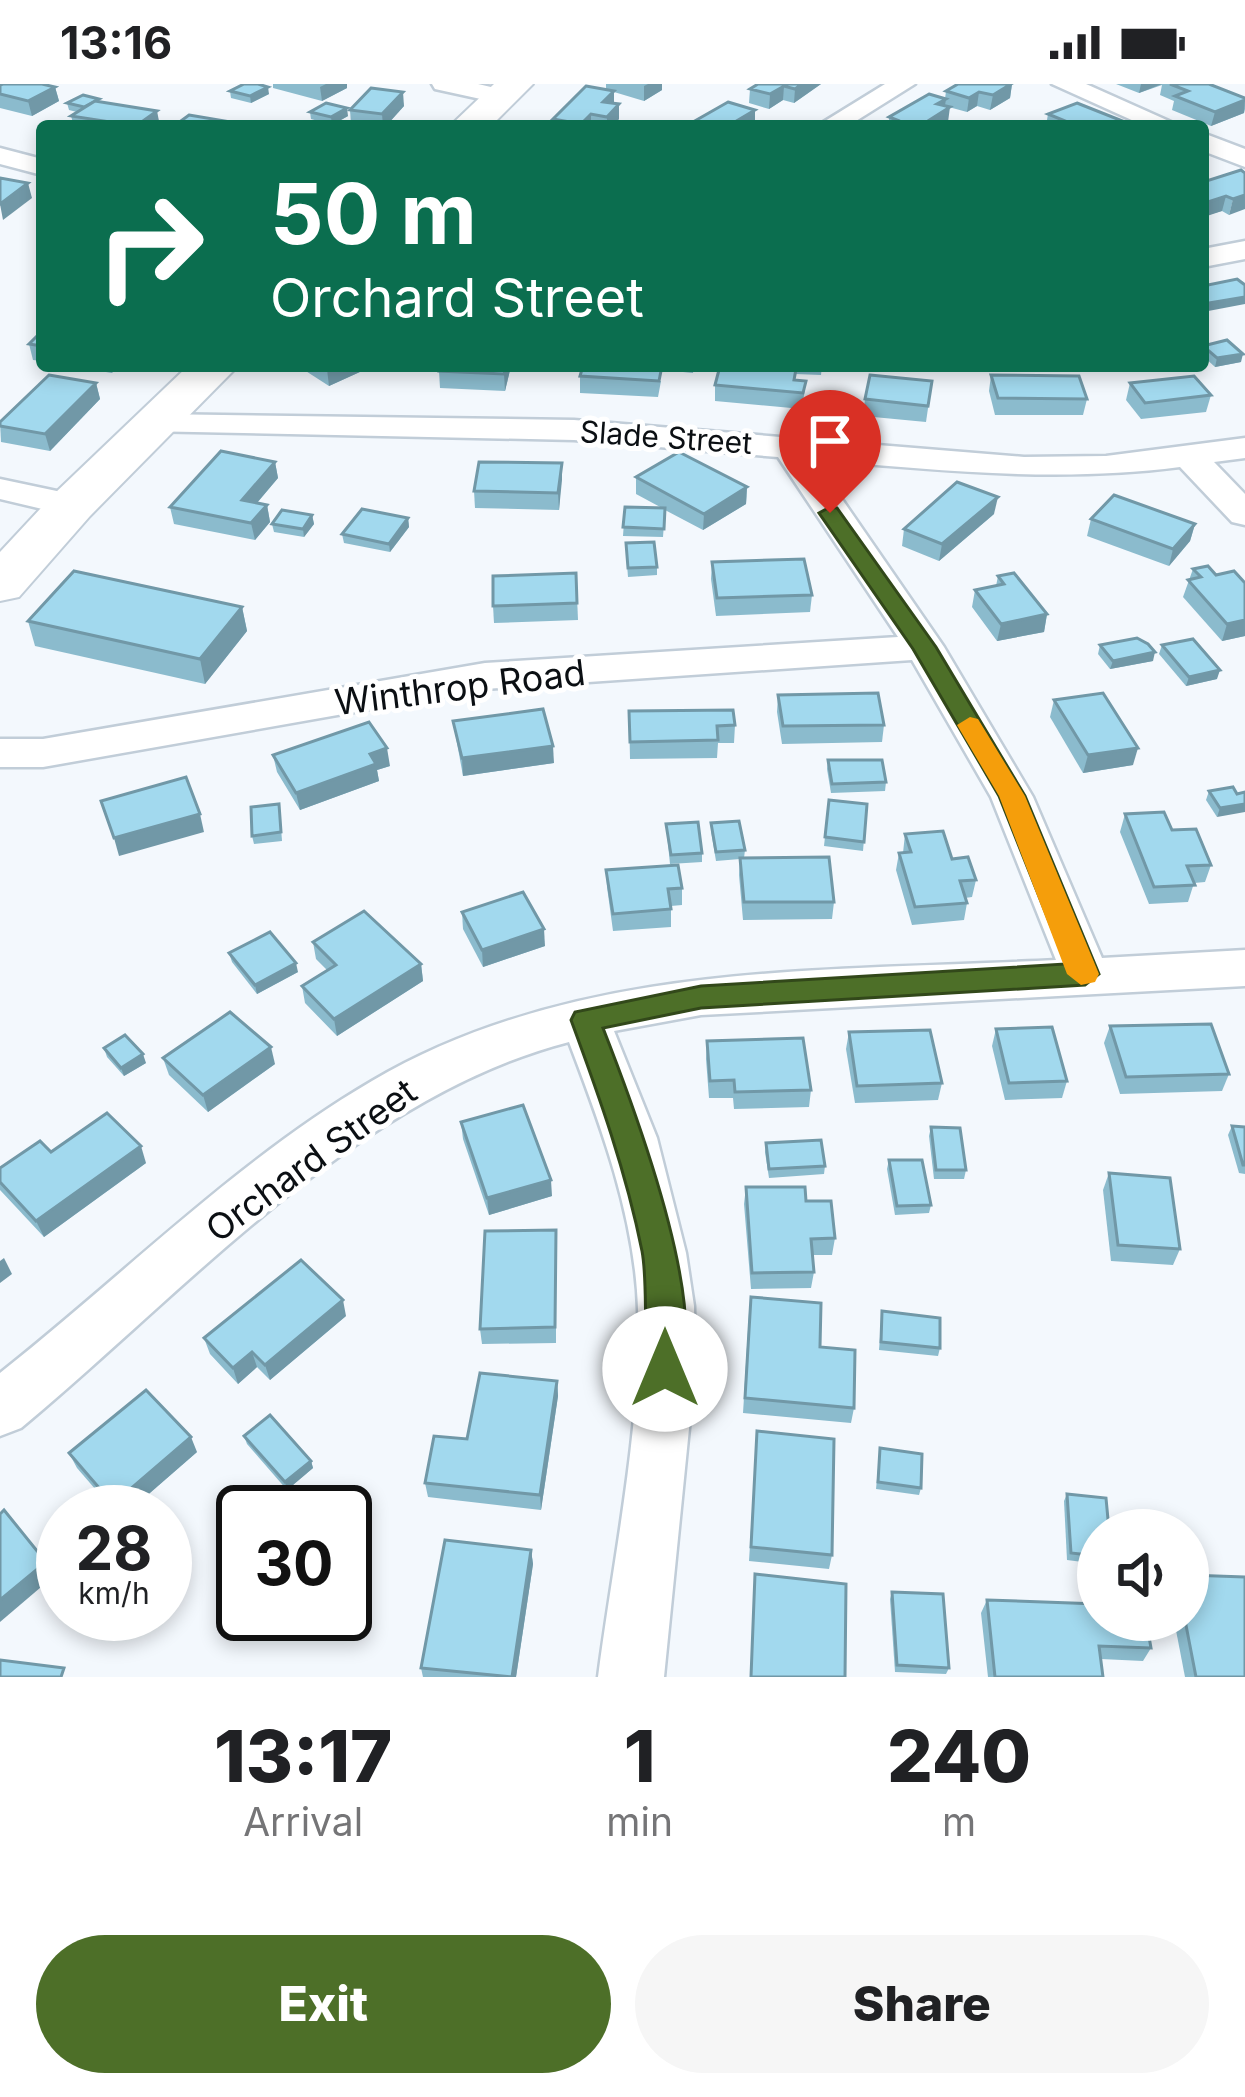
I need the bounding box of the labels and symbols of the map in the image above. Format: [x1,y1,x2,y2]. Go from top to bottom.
pin [779,390,881,513]
street label: Slade Street [579,413,753,461]
street label: Winthrop Road [332,650,588,724]
street label: Orchard Street [197,1069,425,1251]
position arrow [602,1306,728,1432]
speed limit sign: 30 [216,1485,372,1641]

